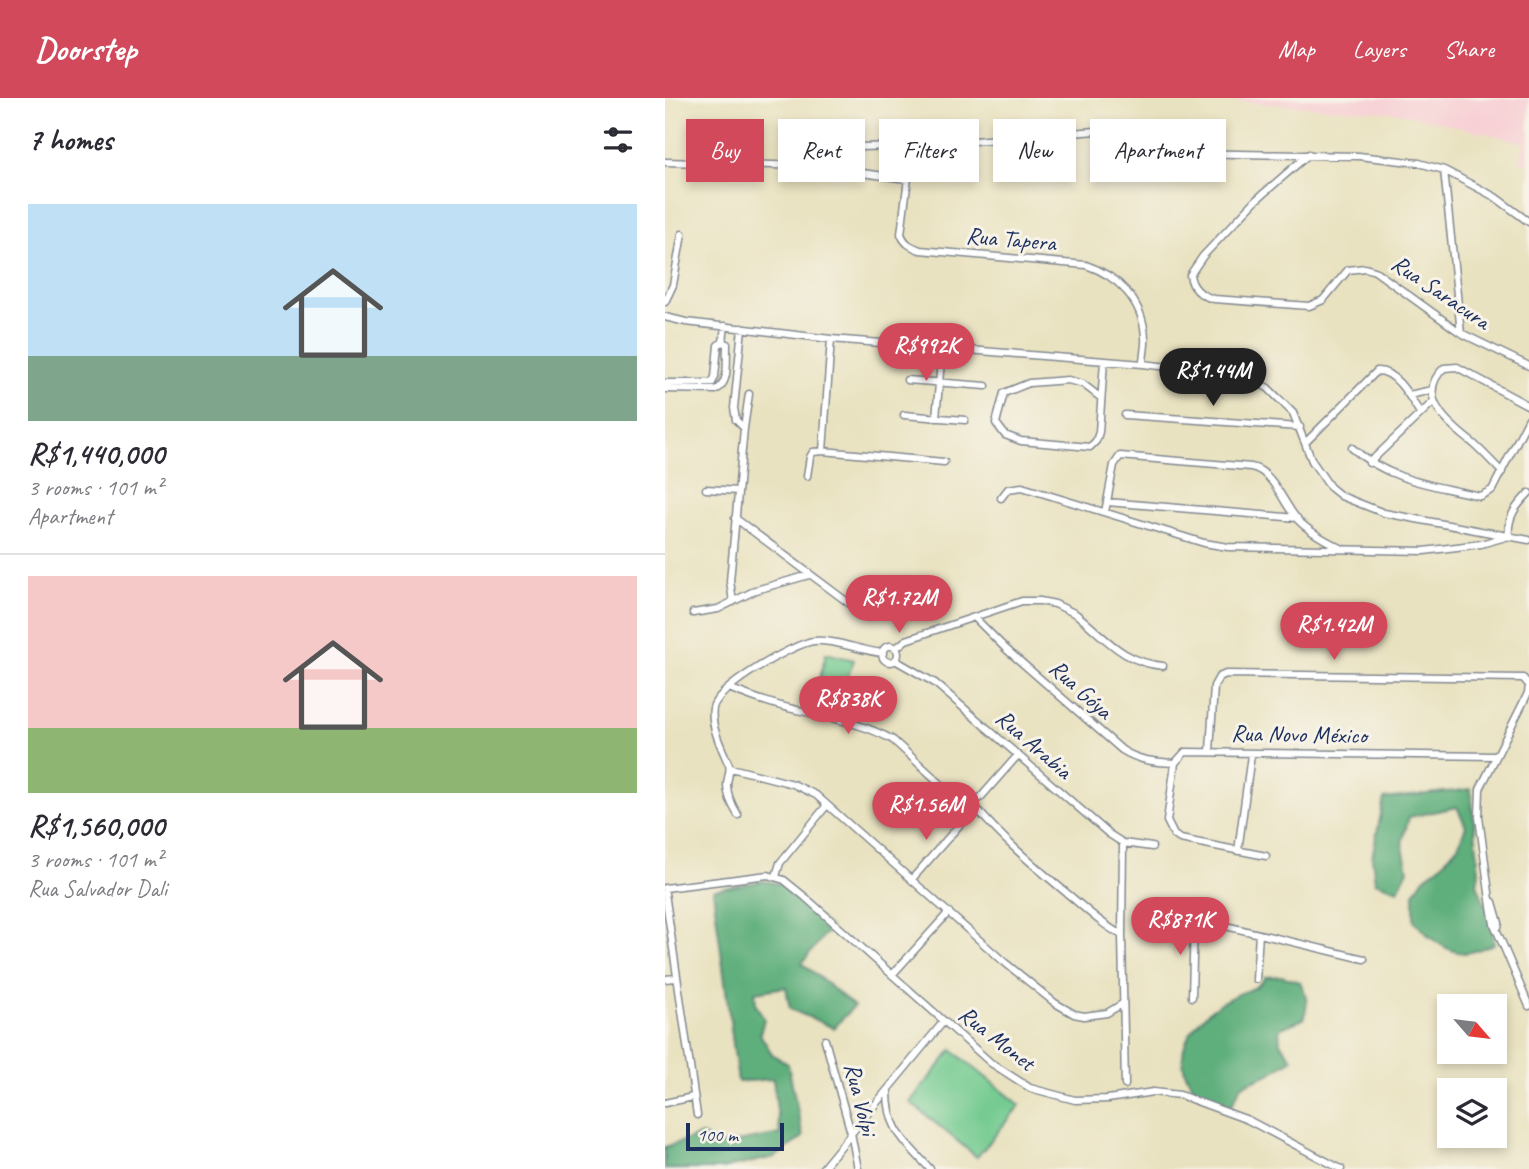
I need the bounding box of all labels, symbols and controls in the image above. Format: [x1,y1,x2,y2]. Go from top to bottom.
text: Doorstep [35,28,136,70]
text: Map [1278,34,1315,64]
text: Layers [1353,34,1406,64]
text: Share [1444,34,1494,64]
chip: Buy [686,119,764,182]
chip: Rent [778,119,865,182]
chip: Filters [879,119,979,182]
chip: New [993,119,1076,182]
chip: Apartment [1090,119,1226,182]
text: 7 homes [28,121,113,159]
icon: filters [599,121,637,159]
street label: Rua Tapera [965,220,1059,258]
street label: Rua Saracura [1386,248,1498,337]
icon: home [270,250,396,376]
pin: R$992K [869,324,983,383]
text: R$992K [893,331,959,360]
pin: R$1.44M [1148,348,1278,408]
text: R$1.44M [1175,356,1251,385]
text: R$1,440,000 [28,435,164,473]
text: 3 rooms · 101 m² [28,473,163,502]
text: Apartment [28,502,113,531]
pin: R$1.72M [834,575,964,635]
text: R$1.72M [861,583,937,612]
pin: R$1.42M [1269,602,1399,662]
text: R$1.42M [1296,610,1372,639]
icon: home [270,622,396,748]
street label: Rua Góya [1043,653,1120,726]
pin: R$838K [791,676,905,736]
text: R$838K [815,684,881,713]
street label: Rua Arabia [990,703,1079,786]
street label: Rua Novo México [1231,718,1370,750]
pin: R$1.56M [861,782,991,842]
text: R$1.56M [888,790,964,819]
text: R$1,560,000 [28,807,164,845]
text: 3 rooms · 101 m² [28,845,163,874]
text: Rua Salvador Dali [28,874,167,903]
pin: R$871K [1123,898,1237,957]
text: R$871K [1147,905,1213,934]
north arrow [1437,994,1507,1064]
map controls [1437,994,1507,1148]
street label: Rua Monet [953,999,1043,1078]
street label: Rua Volpi [838,1060,885,1141]
button: layers [1437,1078,1507,1148]
scale bar [686,1120,784,1152]
text: 100 m [697,1123,738,1147]

